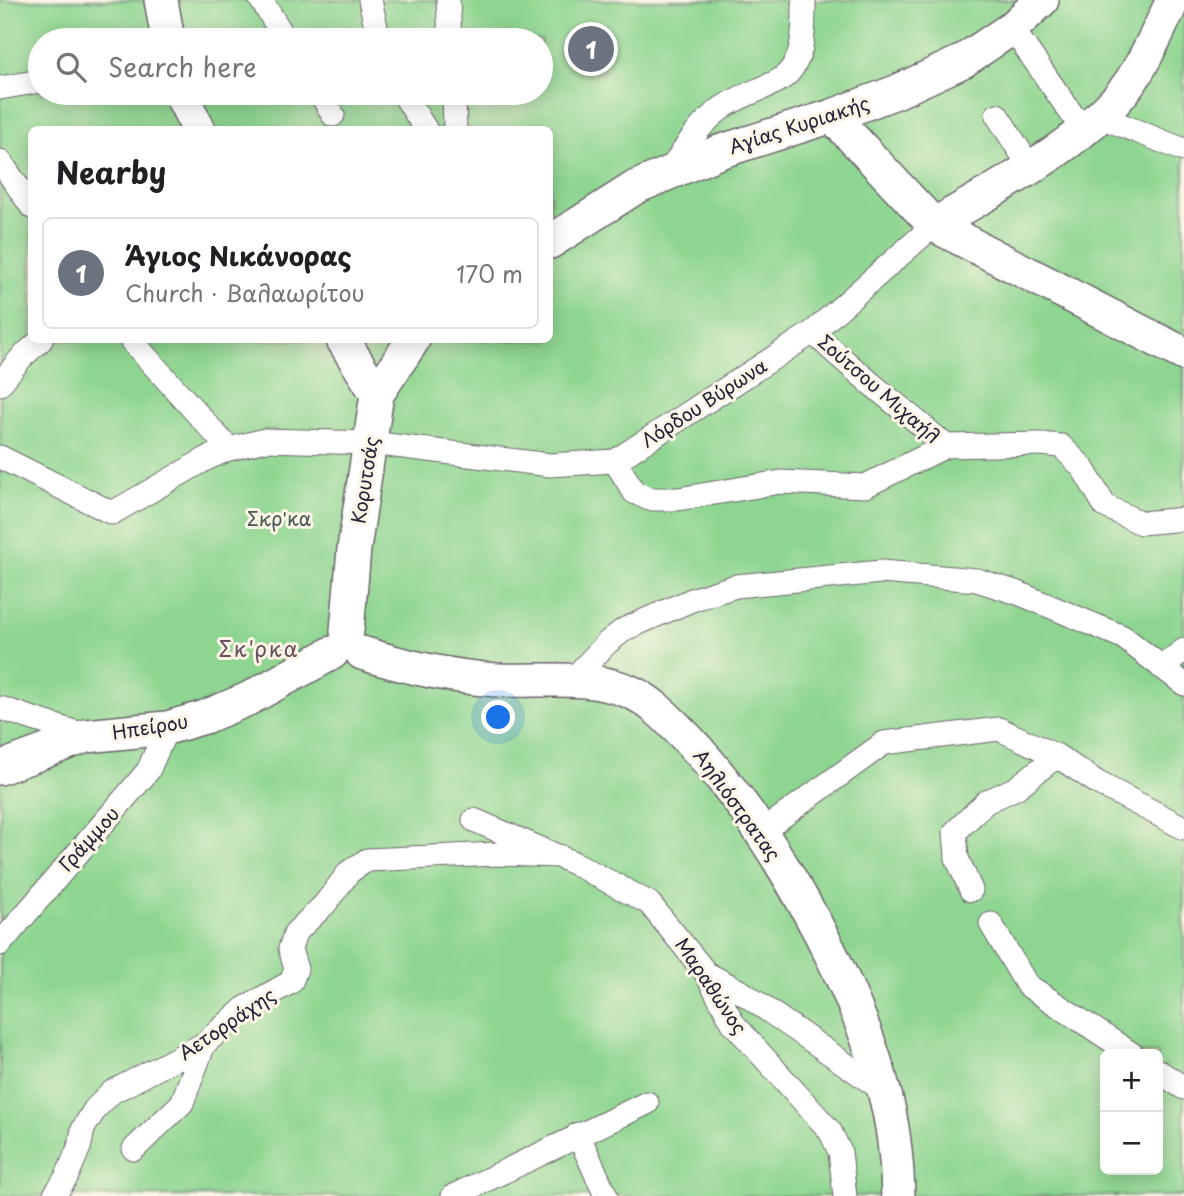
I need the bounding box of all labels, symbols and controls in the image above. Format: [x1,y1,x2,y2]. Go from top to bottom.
pin: 1 [568,23,614,75]
search box [28,28,553,105]
text: Search here [108,47,257,86]
icon: search [52,48,90,86]
street label: Αγίας Κυριακής [725,88,873,160]
text: Nearby [56,149,166,194]
text: Άγιος Νικάνορας [125,236,352,275]
text: 1 [76,256,87,291]
text: 170 m [456,256,523,291]
text: Church · Βαλαωρίτου [125,275,365,310]
street label: Σούτσου Μιχαήλ [813,327,947,449]
street label: Λόρδου Βύρωνα [635,351,772,453]
street label: Κορυτσάς [343,434,385,525]
park label: Σκρ'κα [247,504,311,532]
district label: Σκ'ρκα [218,632,300,664]
your location [481,700,515,734]
street label: Ηπείρου [110,706,190,746]
street label: Αηλιόστρατας [688,743,788,866]
street label: Γράμμου [51,800,125,877]
street label: Μαραθώνος [669,932,754,1039]
street label: Αετορράχης [172,980,281,1066]
map controls [1100,1049,1163,1175]
button: + [1100,1049,1163,1112]
button: − [1100,1112,1163,1175]

